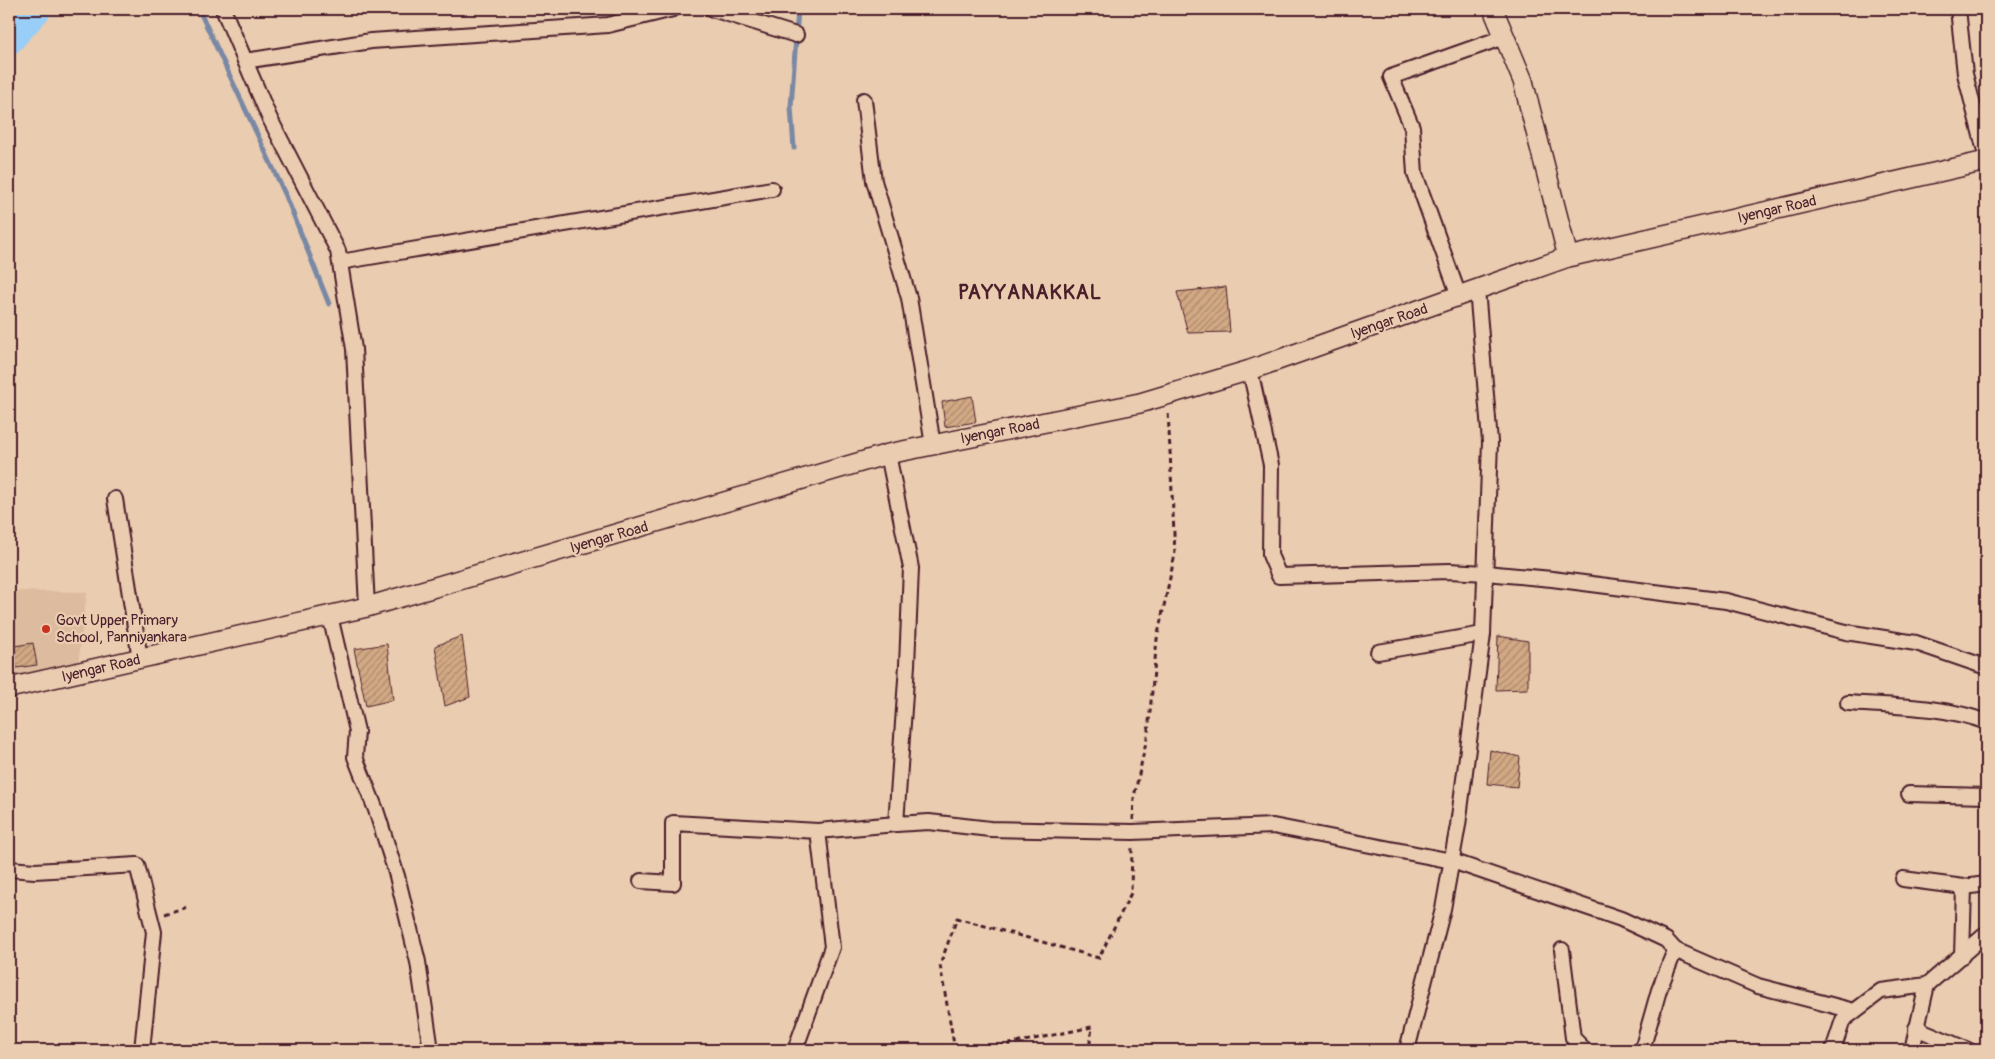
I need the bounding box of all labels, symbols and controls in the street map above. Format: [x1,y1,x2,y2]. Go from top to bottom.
street label: Iyengar Road [1736,191,1818,228]
district label: PAYYANAKKAL [958,280,1102,305]
street label: Iyengar Road [1348,299,1430,344]
street label: Iyengar Road [959,415,1041,448]
street label: Iyengar Road [568,517,650,558]
place label: Govt Upper Primary School, Panniyankara [56,611,187,647]
marker: Govt Upper Primary School, Panniyankara [40,623,52,635]
street label: Iyengar Road [60,650,142,687]

